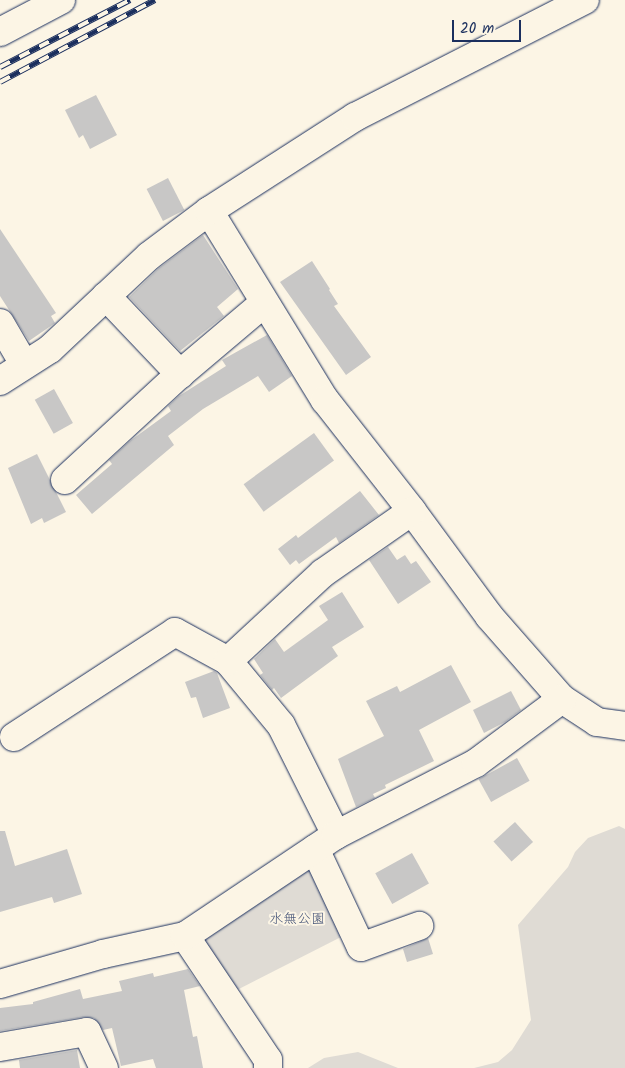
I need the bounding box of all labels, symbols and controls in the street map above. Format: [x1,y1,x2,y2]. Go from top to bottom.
scale bar [455,10,524,42]
text: 20 m [460,17,494,41]
park label: 水無公園 [269,911,325,927]

